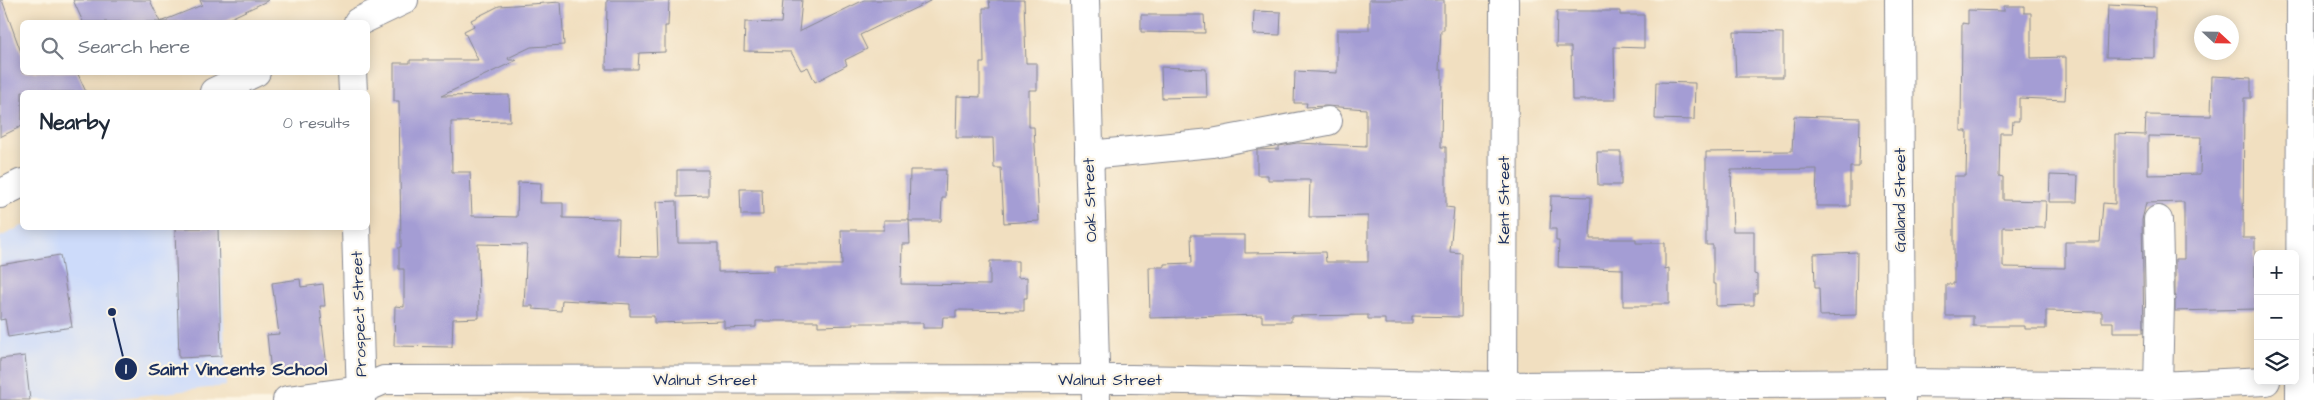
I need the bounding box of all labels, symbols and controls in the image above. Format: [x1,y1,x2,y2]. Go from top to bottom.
north arrow [2194,15,2239,60]
search box [20,20,370,75]
icon: search [38,34,66,62]
text: Search here [78,34,190,61]
text: Nearby [40,108,110,137]
text: 0 results [283,112,350,134]
street label: Galland Street [1889,147,1911,252]
street label: Kent Street [1493,155,1515,244]
street label: Oak Street [1078,157,1102,243]
street label: Prospect Street [346,250,372,377]
map controls [2254,250,2299,385]
button: + [2254,250,2299,295]
button: − [2254,295,2299,340]
button: layers [2254,340,2299,385]
callout: Saint Vincents School [113,352,337,385]
text: Saint Vincents School [148,357,327,382]
text: 1 [125,359,127,380]
street label: Walnut Street [653,369,758,391]
street label: Walnut Street [1058,369,1163,391]

